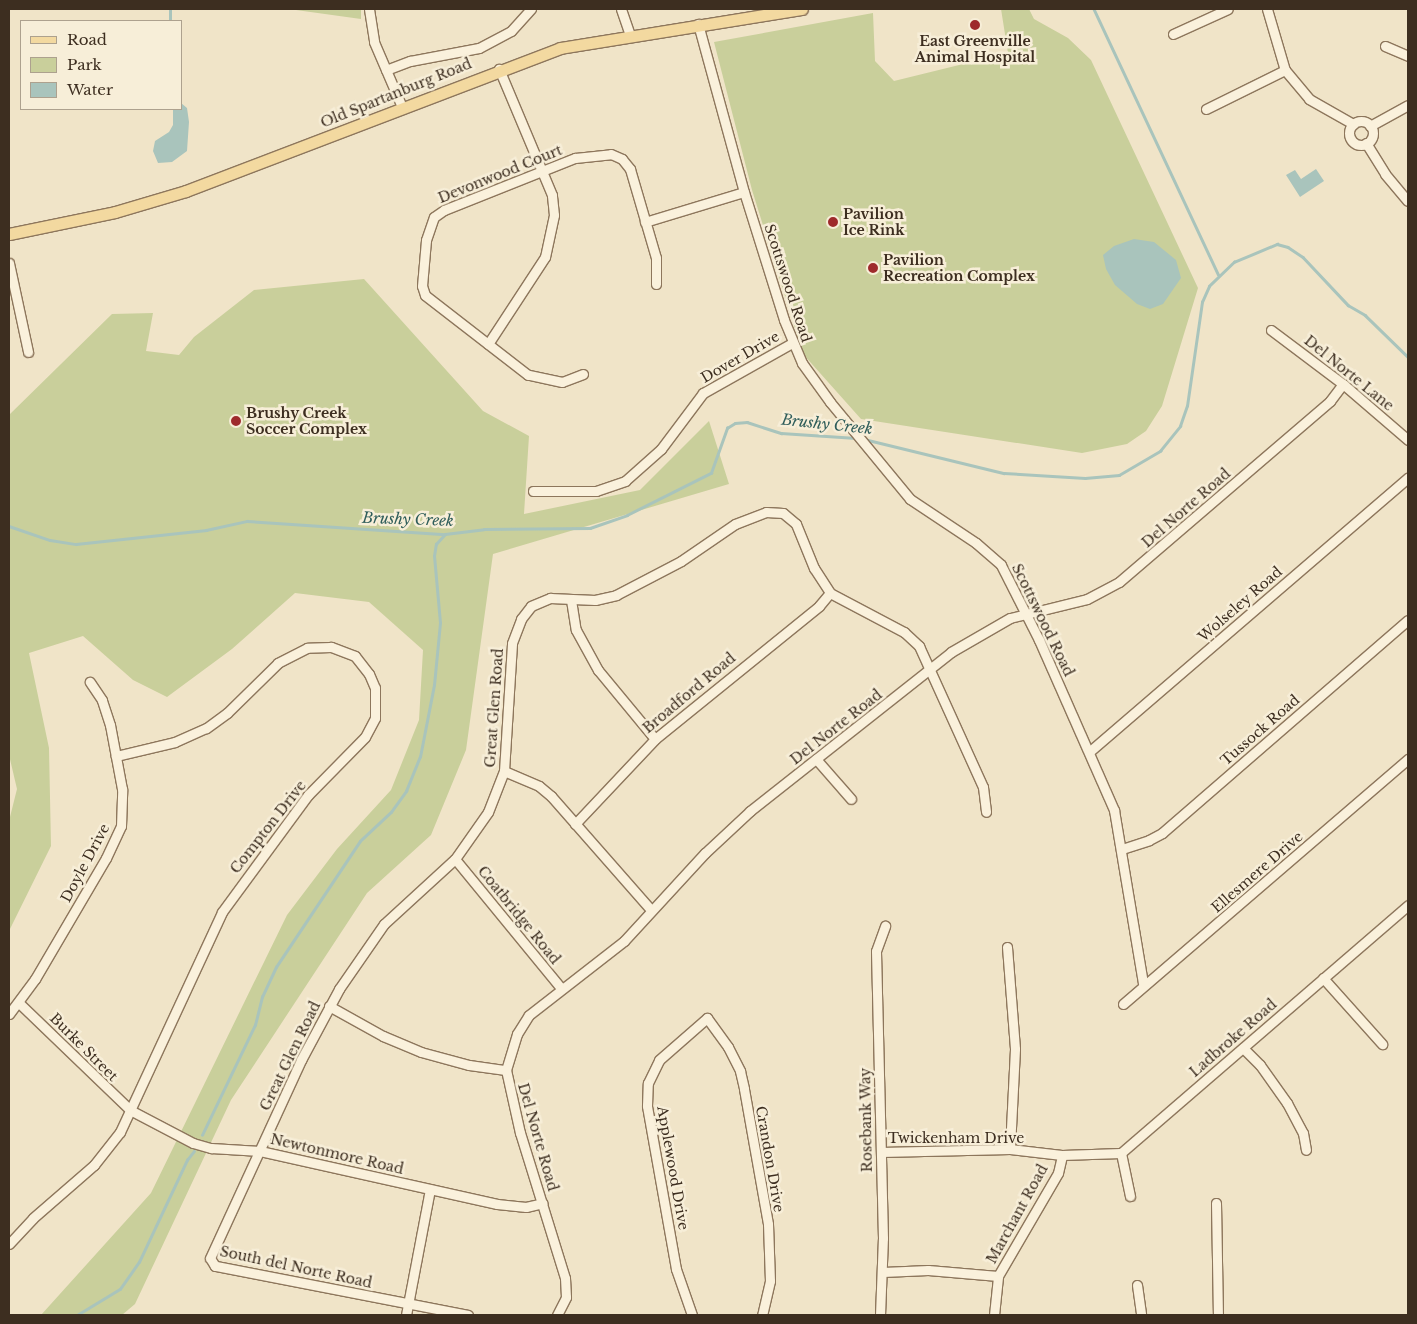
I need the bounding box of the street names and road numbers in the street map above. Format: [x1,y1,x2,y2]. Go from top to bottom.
street label: Old Spartanburg Road [318,55,474,131]
street label: Devonwood Court [436,141,564,207]
street label: Scottswood Road [761,222,815,344]
street label: Dover Drive [698,328,782,386]
street label: Del Norte Lane [1301,332,1397,414]
street label: Del Norte Road [1138,465,1234,551]
street label: Scottswood Road [1008,561,1078,679]
street label: Wolseley Road [1194,563,1286,645]
street label: Great Glen Road [481,648,507,768]
street label: Broadford Road [639,649,739,737]
street label: Del Norte Road [787,686,885,768]
street label: Tussock Road [1217,691,1303,769]
street label: Compton Drive [227,777,309,877]
street label: Doyle Drive [57,821,113,905]
street label: Ellesmere Drive [1208,828,1306,916]
street label: Coatbridge Road [474,863,564,967]
street label: Ladbroke Road [1186,996,1280,1080]
street label: Great Glen Road [256,999,324,1113]
street label: Burke Street [47,1010,121,1084]
street label: Rosebank Way [857,1067,875,1173]
street label: Del Norte Road [515,1081,561,1193]
street label: Applewood Drive [654,1105,692,1231]
street label: Crandon Drive [752,1105,788,1213]
street label: Twickenham Drive [888,1130,1024,1146]
street label: Newtonmore Road [269,1131,405,1177]
street label: Marchant Road [983,1162,1051,1266]
street label: South del Norte Road [218,1243,374,1291]

